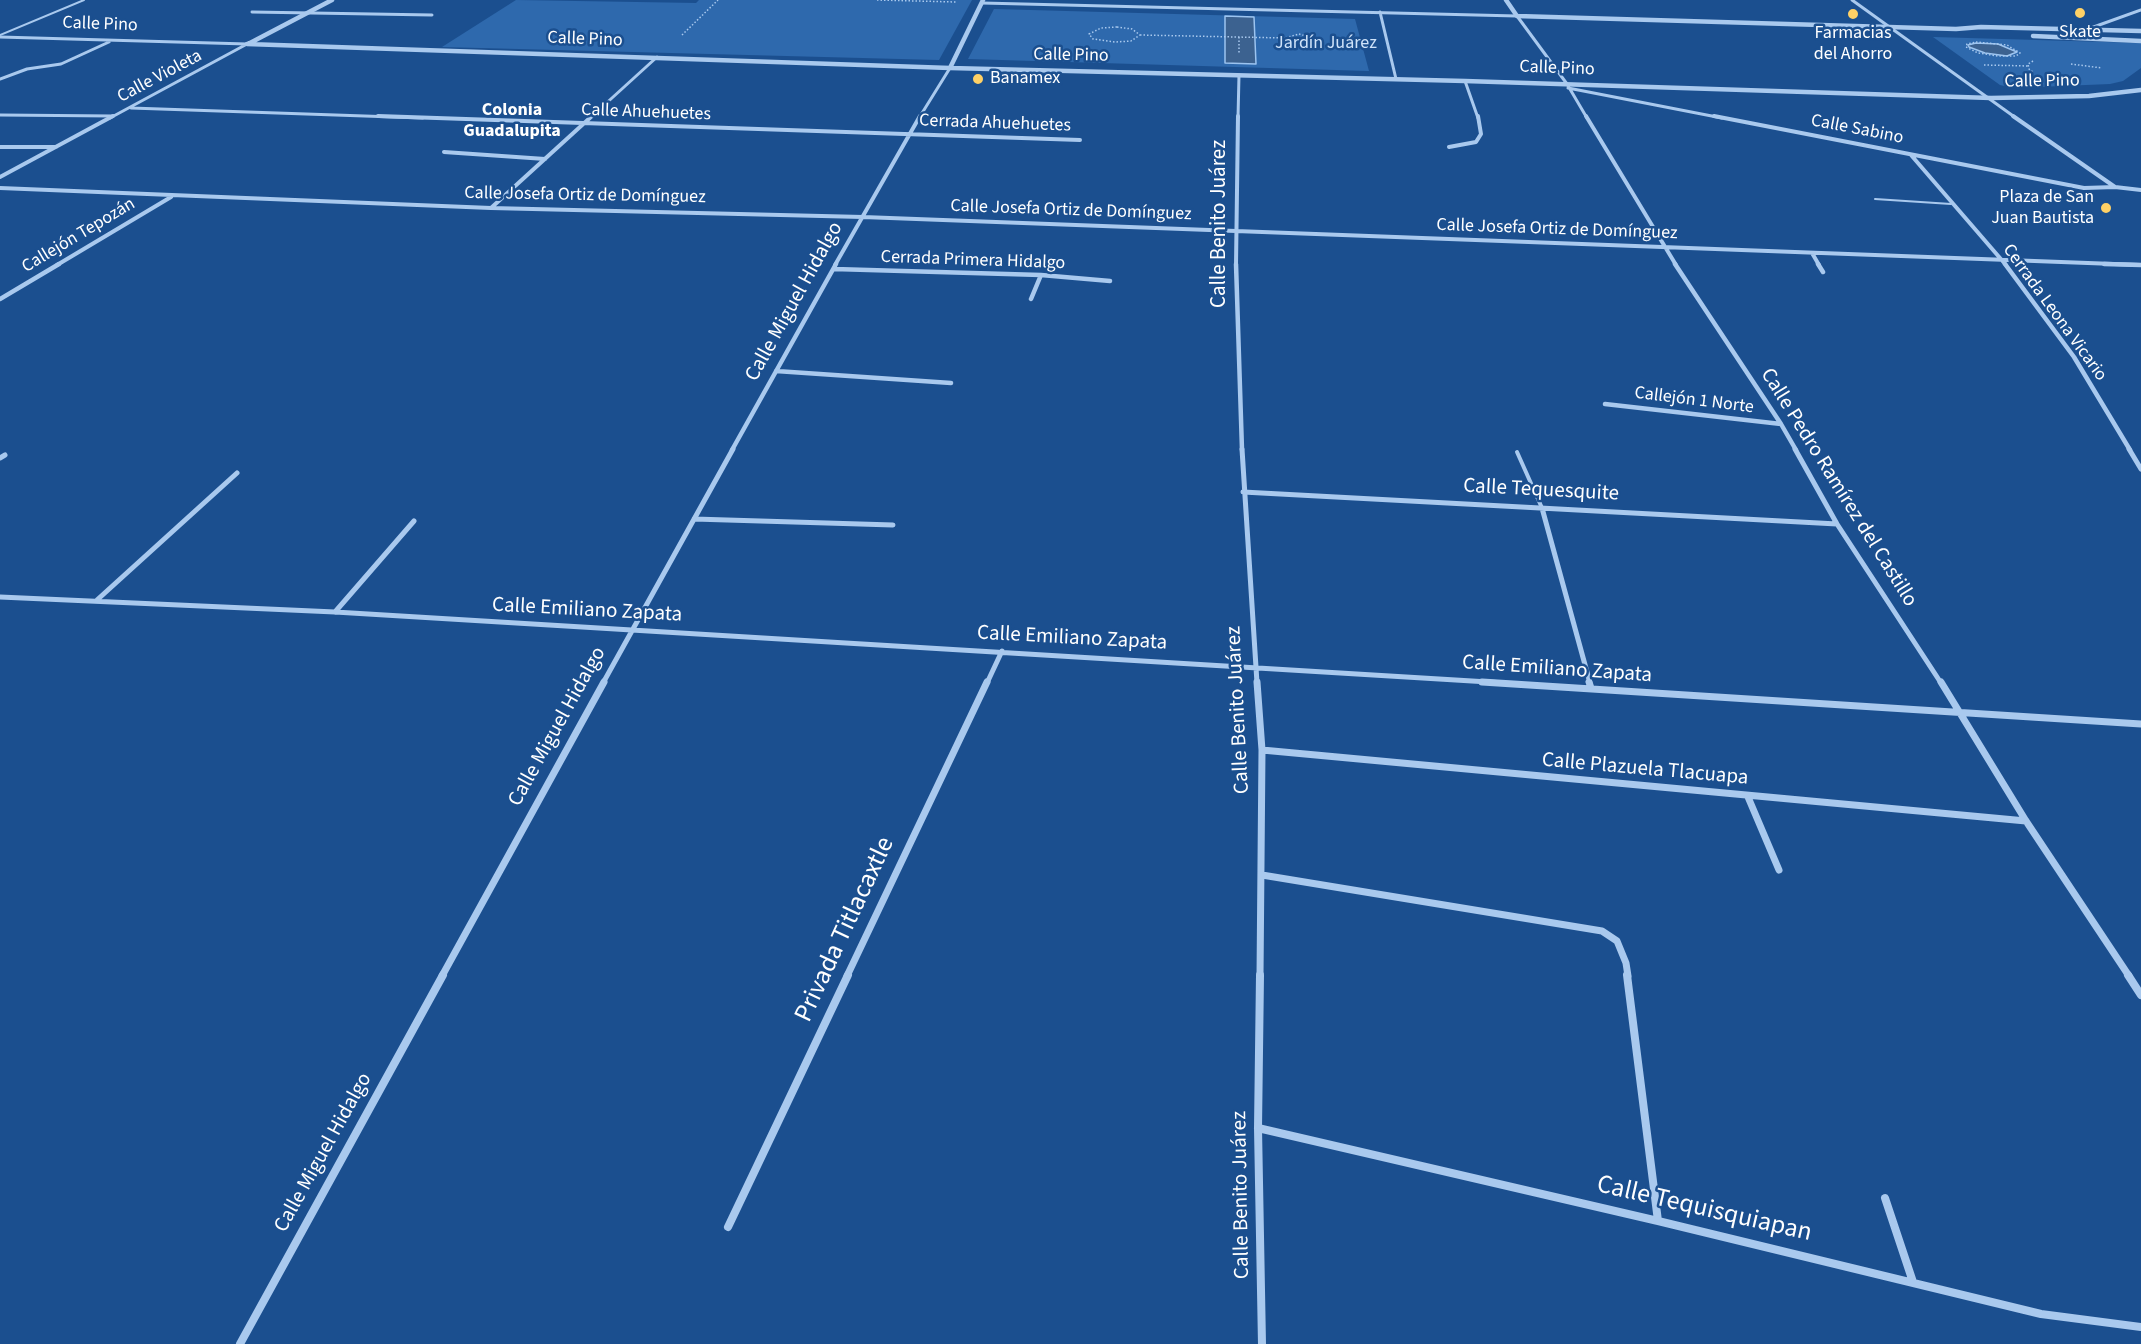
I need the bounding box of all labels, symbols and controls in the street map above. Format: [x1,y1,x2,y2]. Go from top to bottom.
marker: Skate [2073,6,2087,20]
marker: Farmacias del Ahorro [1846,7,1860,21]
street label: Calle Pino [62,13,138,37]
place label: Skate [2059,22,2101,44]
place label: Farmacias del Ahorro [1814,23,1892,66]
street label: Calle Pino [547,28,623,52]
park label: Jardín Juárez [1275,33,1377,55]
street label: Calle Pino [1033,45,1109,67]
street label: Calle Violeta [114,46,206,108]
street label: Calle Pino [1519,57,1595,81]
place label: Banamex [990,68,1060,90]
street label: Calle Pino [2004,71,2080,93]
marker: Banamex [971,72,985,86]
district label: Colonia Guadalupita [463,100,561,142]
street label: Calle Ahuehuetes [581,100,711,126]
street label: Calle Sabino [1809,110,1905,150]
street label: Cerrada Ahuehuetes [919,111,1071,137]
street label: Calle Benito Juárez [1207,140,1233,308]
street label: Calle Josefa Ortiz de Domínguez [464,183,706,209]
place label: Plaza de San Juan Bautista [1991,187,2094,230]
street label: Callejón Tepozán [18,194,140,278]
street label: Calle Josefa Ortiz de Domínguez [950,196,1192,226]
marker: Plaza de San Juan Bautista [2099,201,2113,215]
street label: Calle Josefa Ortiz de Domínguez [1436,215,1678,245]
street label: Calle Miguel Hidalgo [741,218,849,386]
street label: Cerrada Leona Vicario [1997,240,2111,386]
street label: Cerrada Primera Hidalgo [880,247,1066,275]
street label: Calle Pedro Ramírez del Castillo [1754,364,1922,612]
street label: Callejón 1 Norte [1633,383,1755,419]
street label: Calle Tequesquite [1462,474,1620,508]
street label: Calle Emiliano Zapata [491,593,683,629]
street label: Calle Emiliano Zapata [976,621,1168,657]
street label: Calle Benito Juárez [1222,625,1256,795]
street label: Calle Miguel Hidalgo [504,643,612,811]
street label: Calle Emiliano Zapata [1461,651,1653,689]
street label: Calle Plazuela Tlacuapa [1541,748,1749,792]
street label: Privada Titlacaxtle [790,833,902,1027]
street label: Calle Miguel Hidalgo [270,1069,378,1237]
street label: Calle Benito Juárez [1228,1111,1256,1279]
street label: Calle Tequisquiapan [1593,1170,1815,1250]

